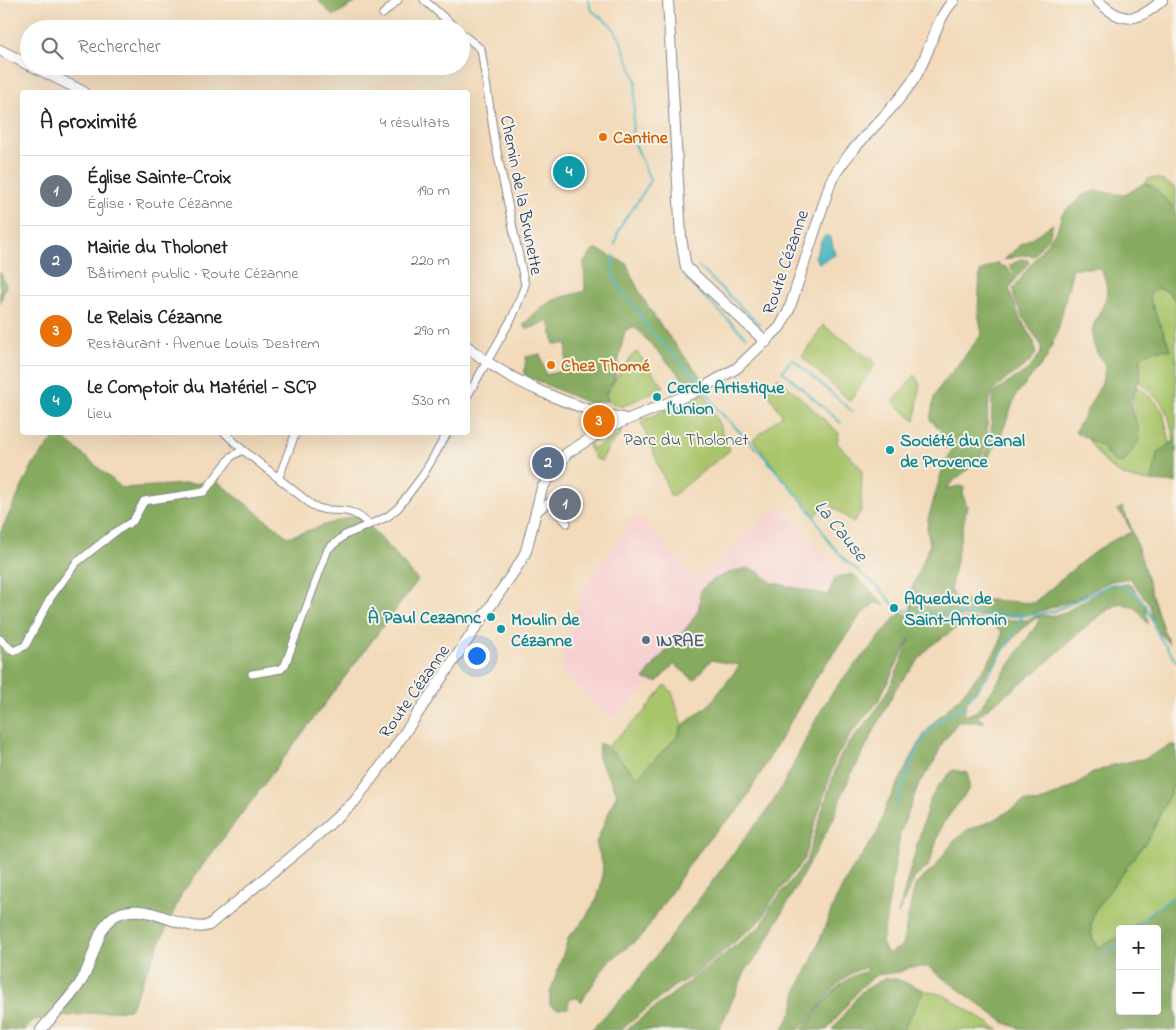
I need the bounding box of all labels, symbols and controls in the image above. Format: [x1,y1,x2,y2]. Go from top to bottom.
search box [20,20,470,75]
icon: search [38,34,66,62]
text: Rechercher [78,34,161,61]
text: À proximité [40,108,137,138]
text: 4 résultats [380,111,450,135]
street label: Chemin de la Brunette [492,113,548,278]
place label: Cantine [613,126,669,152]
marker: Cantine [597,131,609,143]
pin: 4 [553,153,585,191]
text: Église Sainte-Croix [87,165,231,192]
text: 1 [53,179,59,203]
text: 190 m [417,179,450,203]
text: Église · Route Cézanne [87,192,233,216]
street label: Route Cézanne [757,206,817,319]
text: Mairie du Tholonet [87,235,228,262]
text: 2 [52,249,60,273]
text: 220 m [411,249,450,273]
text: Bâtiment public · Route Cézanne [87,262,298,286]
text: Le Relais Cézanne [87,305,222,332]
text: 3 [53,319,59,343]
text: 290 m [414,319,450,343]
text: Restaurant · Avenue Louis Destrem [87,332,320,356]
place label: Chez Thomé [561,354,651,380]
marker: Chez Thomé [545,359,557,371]
text: Le Comptoir du Matériel - SCP [87,375,316,402]
place label: Cercle Artistique l'Union [667,376,785,423]
text: 4 [53,389,59,413]
text: 530 m [411,389,450,413]
marker: Cercle Artistique l'Union [651,391,663,403]
text: Lieu [87,402,112,426]
pin: 3 [583,402,615,440]
park label: Parc du Tholonet [623,428,749,454]
place label: Société du Canal de Provence [900,429,1025,476]
pin: 2 [532,444,564,482]
marker: Société du Canal de Provence [884,444,896,456]
pin: 1 [549,485,581,523]
water label: La Cause [807,495,874,569]
place label: Aqueduc de Saint-Antonin [904,587,1007,634]
marker: Aqueduc de Saint-Antonin [888,602,900,614]
place label: À Paul Cezannc [368,606,482,632]
place label: Moulin de Cézanne [511,608,580,655]
marker: À Paul Cezannc [485,611,497,623]
marker: Moulin de Cézanne [495,623,507,635]
place label: INRAE [656,629,704,655]
marker: INRAE [640,634,652,646]
street label: Route Cézanne [374,639,458,744]
your location [464,643,490,669]
map controls [1116,925,1161,1015]
button: + [1116,925,1161,970]
button: − [1116,970,1161,1015]

